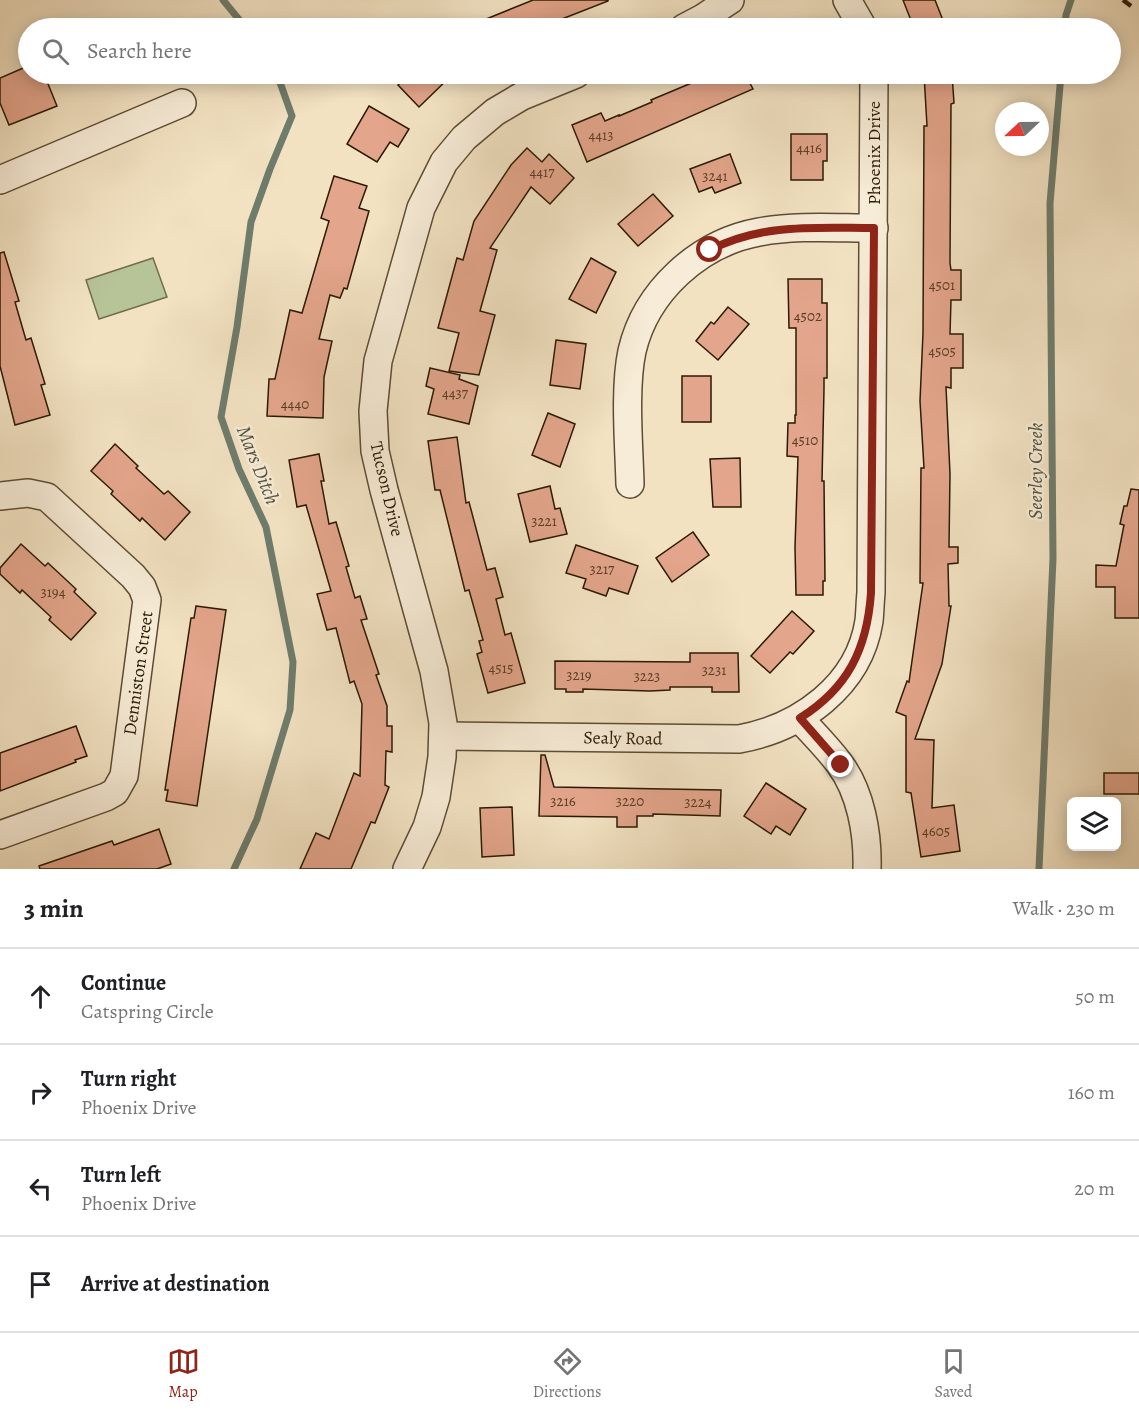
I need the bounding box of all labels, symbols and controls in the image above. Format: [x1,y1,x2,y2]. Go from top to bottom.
search box [18,18,1121,84]
icon: search [39,35,72,68]
text: Search here [87,36,192,66]
street label: Phoenix Drive [862,101,886,205]
north arrow [995,102,1049,156]
house number: 4413 [589,125,613,145]
house number: 4416 [796,138,822,158]
house number: 4417 [529,162,555,182]
house number: 3241 [702,166,728,186]
route start [696,236,722,262]
house number: 4501 [929,275,955,295]
house number: 4502 [794,306,822,326]
house number: 4505 [928,341,956,361]
house number: 4437 [442,383,469,403]
house number: 4440 [281,394,309,414]
water label: Mars Ditch [230,421,286,509]
water label: Seerley Creek [1022,422,1049,519]
house number: 4510 [792,430,818,450]
street label: Tucson Drive [364,439,410,539]
house number: 3221 [531,511,557,531]
house number: 3217 [590,559,615,579]
house number: 3194 [41,582,66,602]
street label: Denniston Street [117,609,159,737]
house number: 4515 [489,658,513,678]
house number: 3231 [702,660,726,680]
house number: 3219 [566,665,592,685]
house number: 3223 [634,666,660,686]
street label: Sealy Road [583,725,663,751]
route end [827,751,853,777]
house number: 3216 [550,791,576,811]
house number: 3220 [616,791,644,811]
house number: 3224 [684,792,712,812]
map controls [1067,797,1121,851]
button: layers [1067,797,1121,851]
house number: 4605 [922,821,950,841]
text: 3 min [24,891,84,926]
text: Walk · 230 m [1013,895,1115,922]
text: Continue [81,968,166,998]
icon: ahead [24,980,57,1013]
text: 50 m [1075,983,1115,1010]
text: Catspring Circle [81,998,214,1025]
text: Turn right [81,1064,177,1094]
icon: right [24,1076,57,1109]
text: 160 m [1068,1079,1115,1106]
text: Phoenix Drive [81,1094,197,1121]
text: Turn left [81,1160,161,1190]
icon: left [24,1172,57,1205]
text: 20 m [1074,1175,1115,1202]
text: Phoenix Drive [81,1190,197,1217]
icon: arrive [24,1268,57,1301]
text: Arrive at destination [81,1269,270,1299]
tab: Map [167,1345,200,1403]
tab: Directions [533,1345,601,1403]
tab: Saved [934,1345,972,1403]

